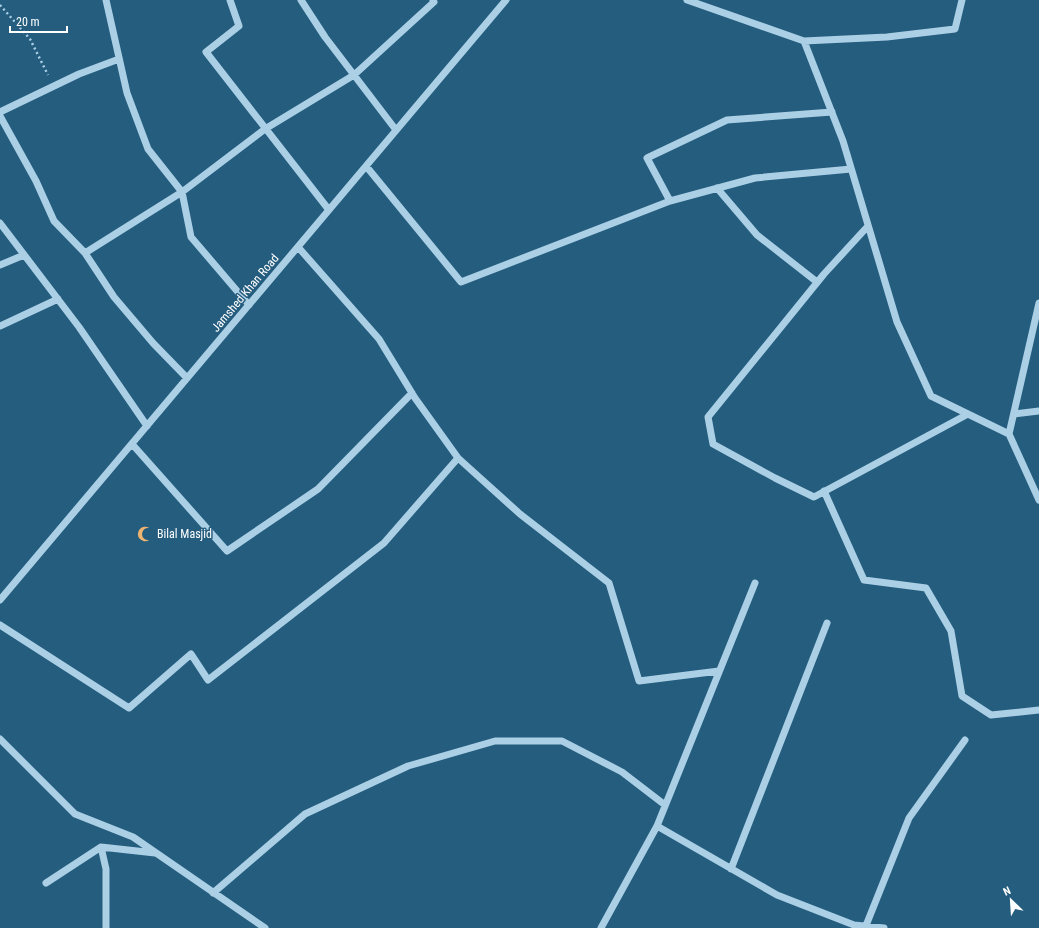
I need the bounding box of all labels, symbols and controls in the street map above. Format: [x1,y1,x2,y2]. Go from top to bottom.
scale bar [10,8,67,34]
text: 20 m [16,15,40,29]
street label: Jamshed Khan Road [208,251,282,335]
mosque icon: Bilal Masjid [136,525,154,543]
place label: Bilal Masjid [157,527,212,541]
north arrow [991,880,1031,920]
text: N [1001,884,1013,899]

